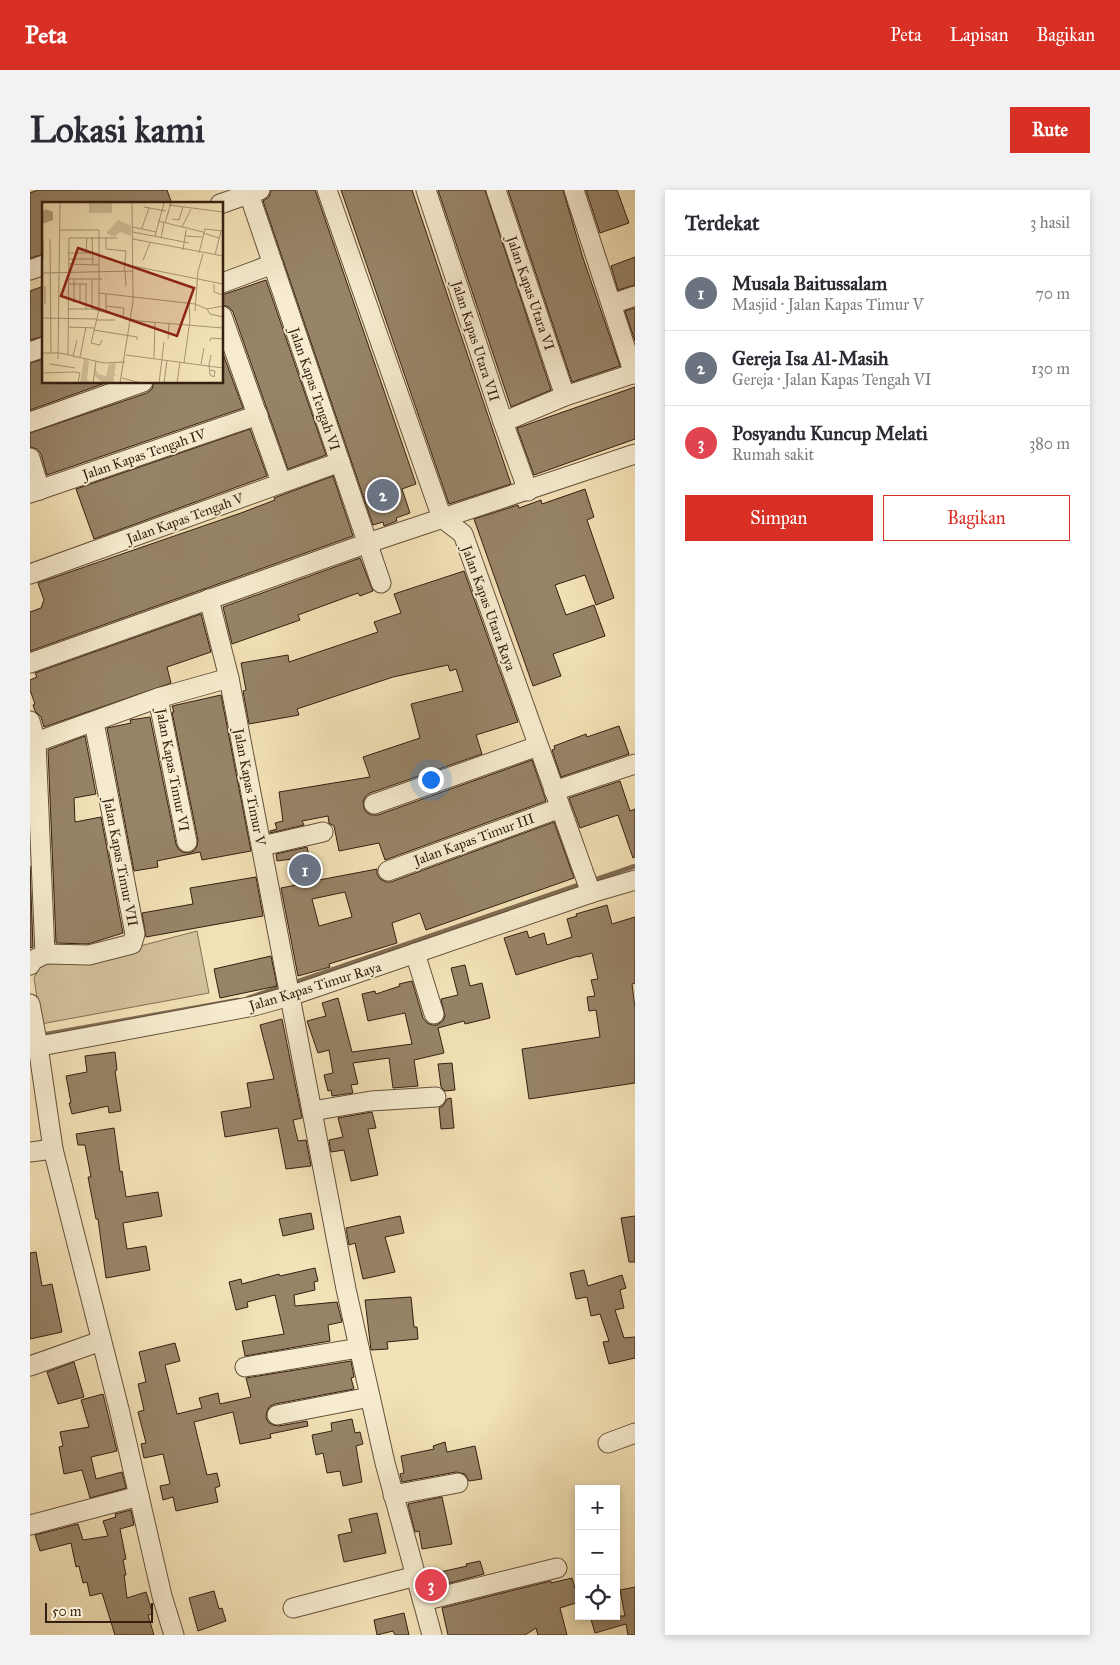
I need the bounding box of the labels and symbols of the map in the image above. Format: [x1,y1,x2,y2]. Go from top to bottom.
inset map [42,202,224,384]
street label: Jalan Kapas Utara VI [501,232,558,353]
street label: Jalan Kapas Utara VII [446,277,503,404]
street label: Jalan Kapas Tengah VI [284,323,344,453]
street label: Jalan Kapas Tengah IV [78,425,210,485]
pin: 2 [367,476,399,514]
street label: Jalan Kapas Tengah V [122,489,248,549]
street label: Jalan Kapas Utara Raya [456,541,519,674]
street label: Jalan Kapas Timur VI [151,705,193,833]
street label: Jalan Kapas Timur V [228,725,269,849]
your location [418,767,444,793]
street label: Jalan Kapas Timur VII [98,794,141,928]
street label: Jalan Kapas Timur III [410,810,537,871]
pin: 1 [289,851,321,889]
street label: Jalan Kapas Timur Raya [245,958,384,1016]
pin: 3 [415,1566,447,1604]
scale bar [45,1600,152,1623]

